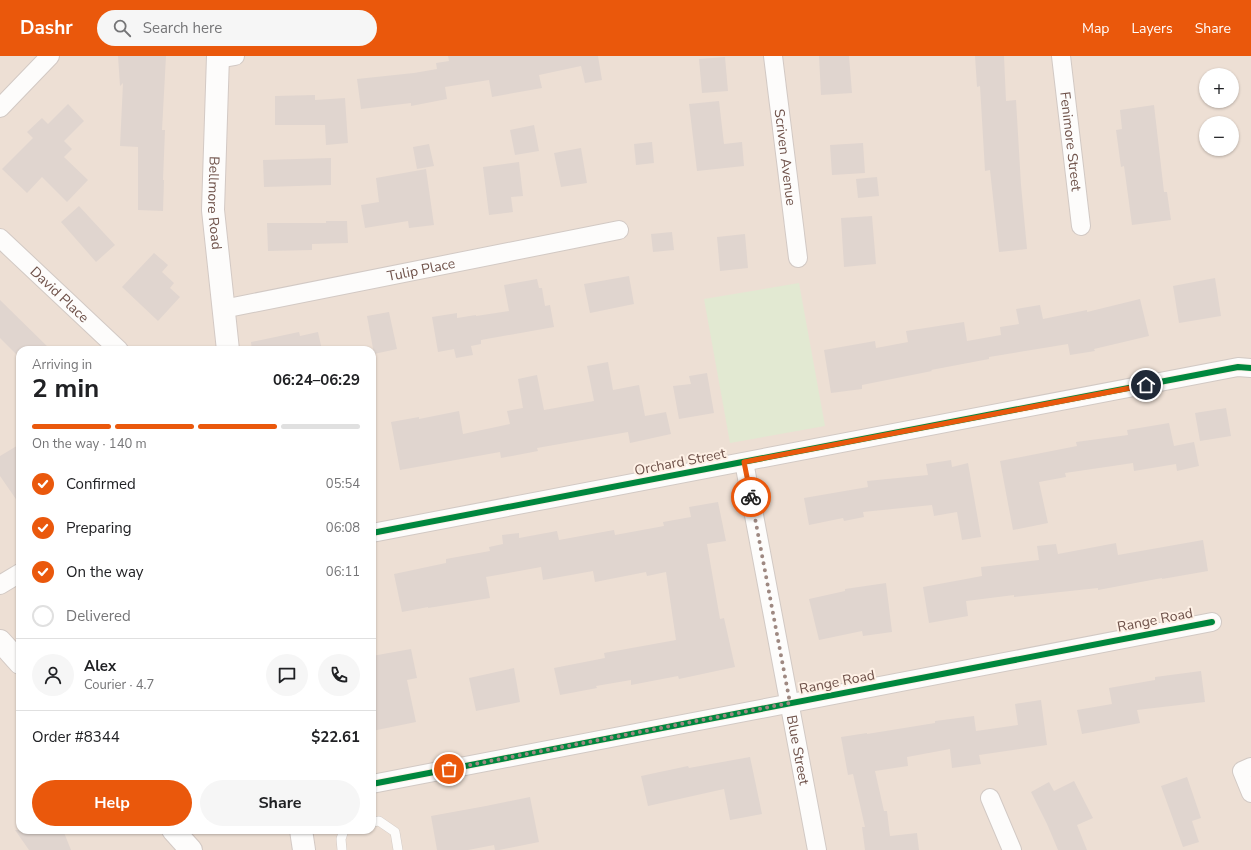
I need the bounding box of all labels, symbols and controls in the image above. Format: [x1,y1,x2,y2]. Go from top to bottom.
search box [97,10,377,46]
text: Dashr [20,15,73,41]
icon: search [111,17,133,39]
text: Search here [143,18,222,38]
text: Map [1082,19,1109,38]
text: Layers [1131,19,1173,38]
text: Share [1195,19,1231,38]
map controls [1199,68,1239,156]
button: + [1199,68,1239,108]
street label: Fenimore Street [1056,91,1086,192]
street label: Scriven Avenue [770,108,801,207]
button: − [1199,116,1239,156]
street label: Bellmore Road [203,156,227,251]
street label: Tulip Place [386,253,457,286]
street label: David Place [26,262,93,327]
text: Arriving in [32,356,92,374]
pin [1129,368,1163,402]
text: 06:24–06:29 [273,370,360,390]
text: 2 min [32,371,99,406]
icon: home [1135,374,1157,396]
text: On the way · 140 m [32,435,147,453]
street label: Orchard Street [633,444,727,480]
icon: check [32,473,54,495]
text: Confirmed [66,474,136,494]
text: 05:54 [326,475,360,493]
courier [731,477,771,517]
icon: bike [740,486,762,508]
icon: check [32,517,54,539]
text: Preparing [66,518,131,538]
text: 06:08 [326,519,360,537]
icon: check [32,561,54,583]
text: On the way [66,562,144,582]
text: 06:11 [326,563,360,581]
street label: Range Road [1116,603,1194,637]
text: Delivered [66,606,131,626]
button: person [32,654,74,696]
button: chat [266,654,308,696]
button: phone [318,654,360,696]
text: Alex [84,656,116,676]
street label: Range Road [798,665,876,699]
text: Courier · 4.7 [84,676,154,694]
street label: Blue Street [782,713,814,787]
text: Order #8344 [32,727,120,747]
text: $22.61 [311,727,360,747]
pin [432,752,466,786]
icon: bag [438,758,460,780]
button: Help [32,780,192,826]
button: Share [200,780,360,826]

